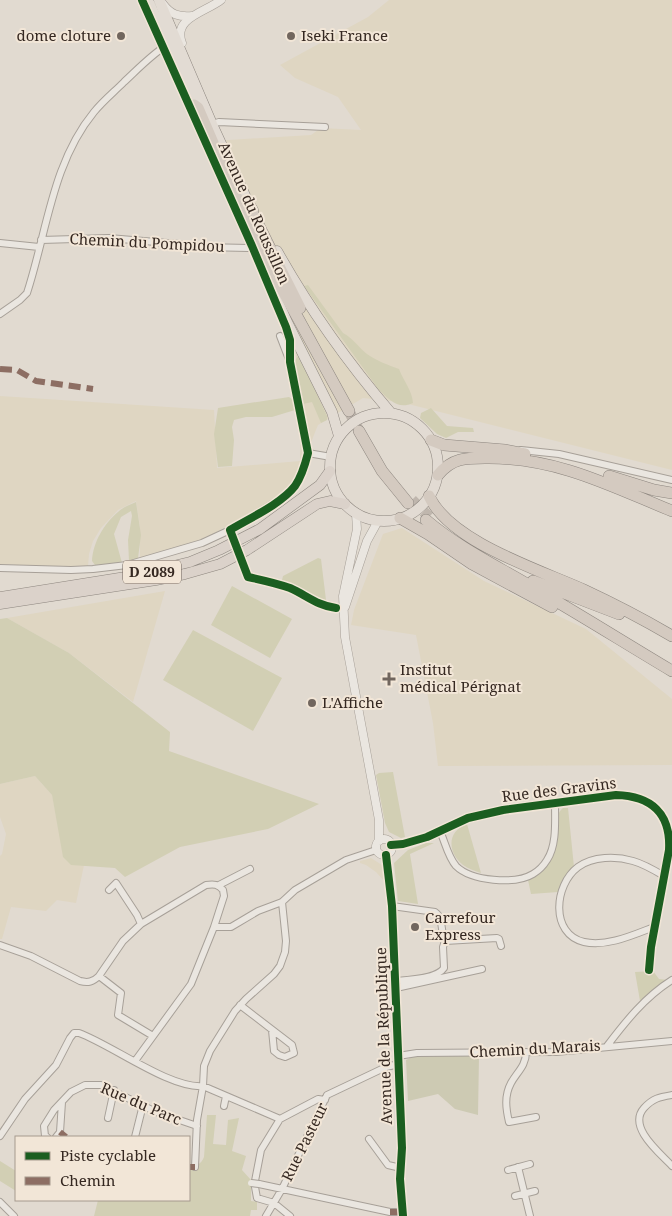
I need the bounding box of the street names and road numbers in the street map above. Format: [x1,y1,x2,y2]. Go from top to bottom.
street label: Avenue du Roussillon [214,138,296,287]
street label: Chemin du Pompidou [69,228,226,256]
road number: D 2089 [123,560,181,584]
street label: Rue des Gravins [501,772,617,806]
street label: Avenue de la République [370,947,396,1125]
street label: Chemin du Marais [469,1035,601,1061]
street label: Rue du Parc [98,1077,185,1129]
street label: Rue Pasteur [276,1099,332,1184]

